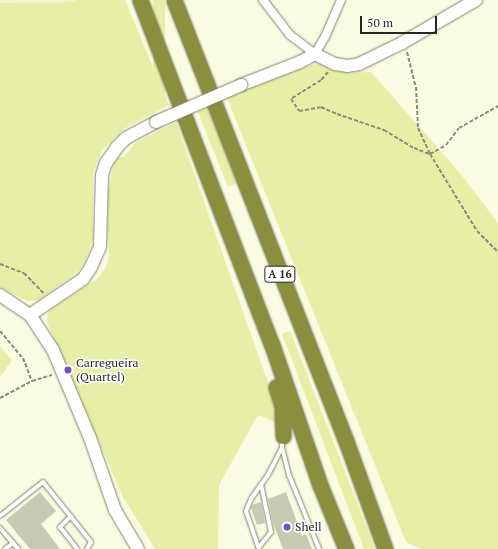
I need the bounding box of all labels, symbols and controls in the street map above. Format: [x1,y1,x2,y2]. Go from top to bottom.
scale bar [362,8,439,34]
text: 50 m [367,15,393,30]
road number: A 16 [264,265,296,283]
place label: Carregueira (Quartel) [76,356,139,384]
marker: Carregueira (Quartel) [63,365,73,375]
place label: Shell [295,520,322,534]
marker: Shell [282,522,292,532]

